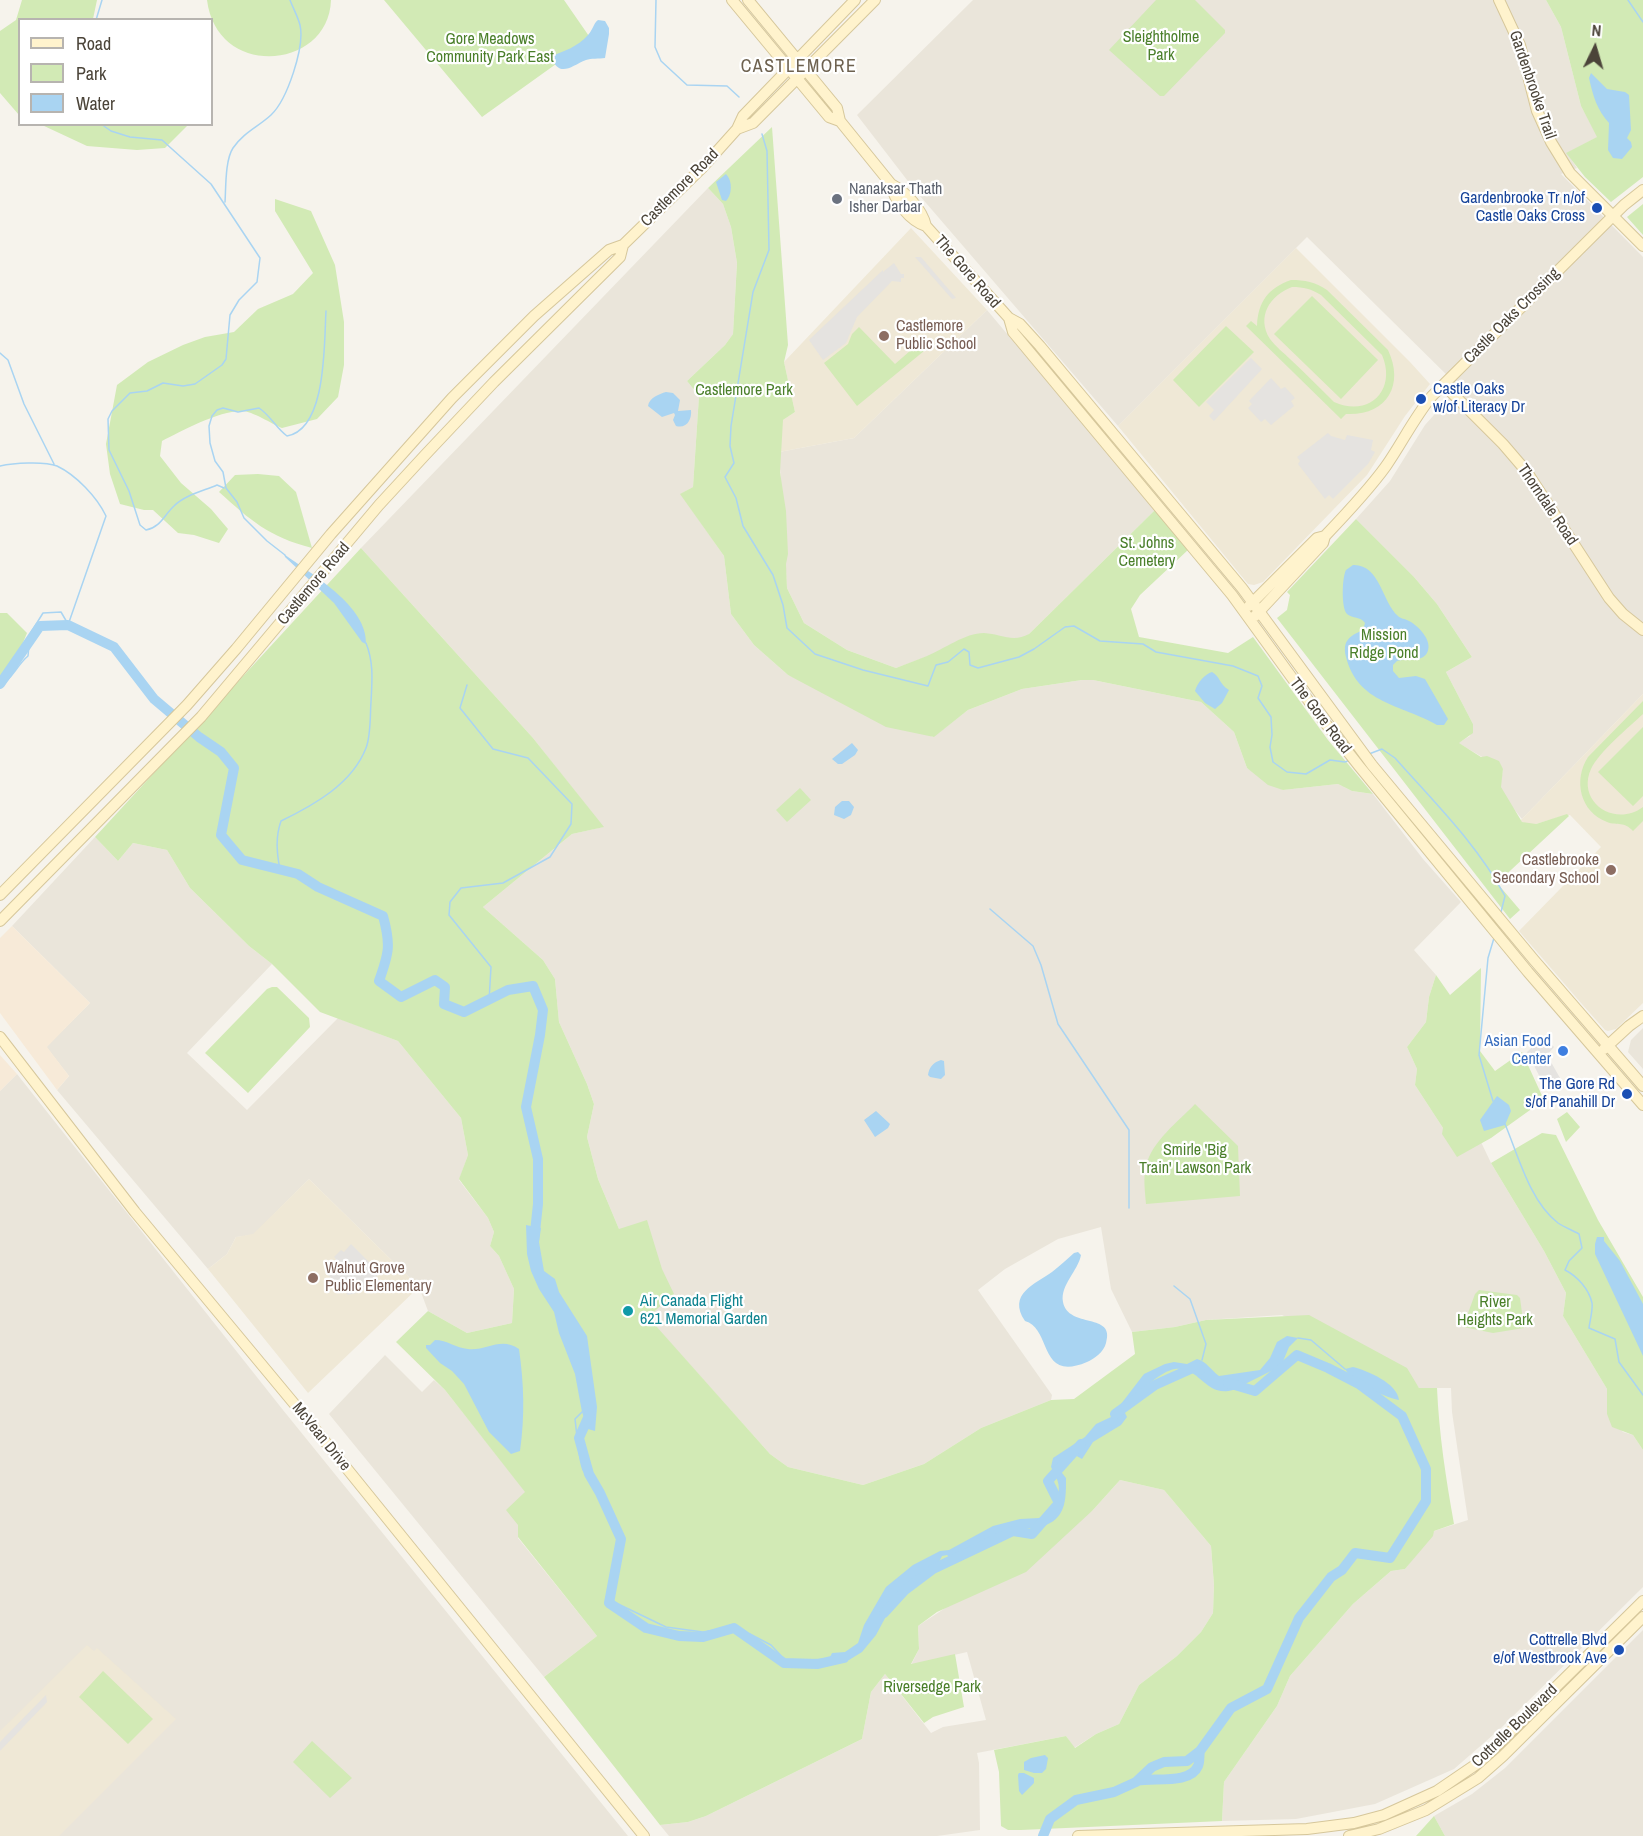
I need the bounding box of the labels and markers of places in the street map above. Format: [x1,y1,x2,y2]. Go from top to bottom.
place label: Nanaksar Thath Isher Darbar [849,180,942,218]
place label: Gardenbrooke Tr n/of Castle Oaks Cross [1460,189,1585,227]
marker: Nanaksar Thath Isher Darbar [830,192,844,206]
marker: Gardenbrooke Tr n/of Castle Oaks Cross [1590,201,1604,215]
place label: Castlemore Public School [896,317,976,355]
marker: Castlemore Public School [877,329,891,343]
place label: Castle Oaks w/of Literacy Dr [1433,380,1525,418]
marker: Castle Oaks w/of Literacy Dr [1414,392,1428,406]
place label: Castlebrooke Secondary School [1493,851,1599,889]
marker: Castlebrooke Secondary School [1604,863,1618,877]
place label: Asian Food Center [1485,1032,1551,1070]
marker: Asian Food Center [1556,1044,1570,1058]
place label: The Gore Rd s/of Panahill Dr [1525,1075,1615,1113]
marker: The Gore Rd s/of Panahill Dr [1620,1087,1634,1101]
place label: Walnut Grove Public Elementary [325,1259,431,1297]
marker: Walnut Grove Public Elementary [306,1271,320,1285]
place label: Air Canada Flight 621 Memorial Garden [640,1292,768,1330]
marker: Air Canada Flight 621 Memorial Garden [621,1304,635,1318]
place label: Cottrelle Blvd e/of Westbrook Ave [1493,1631,1607,1669]
marker: Cottrelle Blvd e/of Westbrook Ave [1612,1643,1626,1657]

